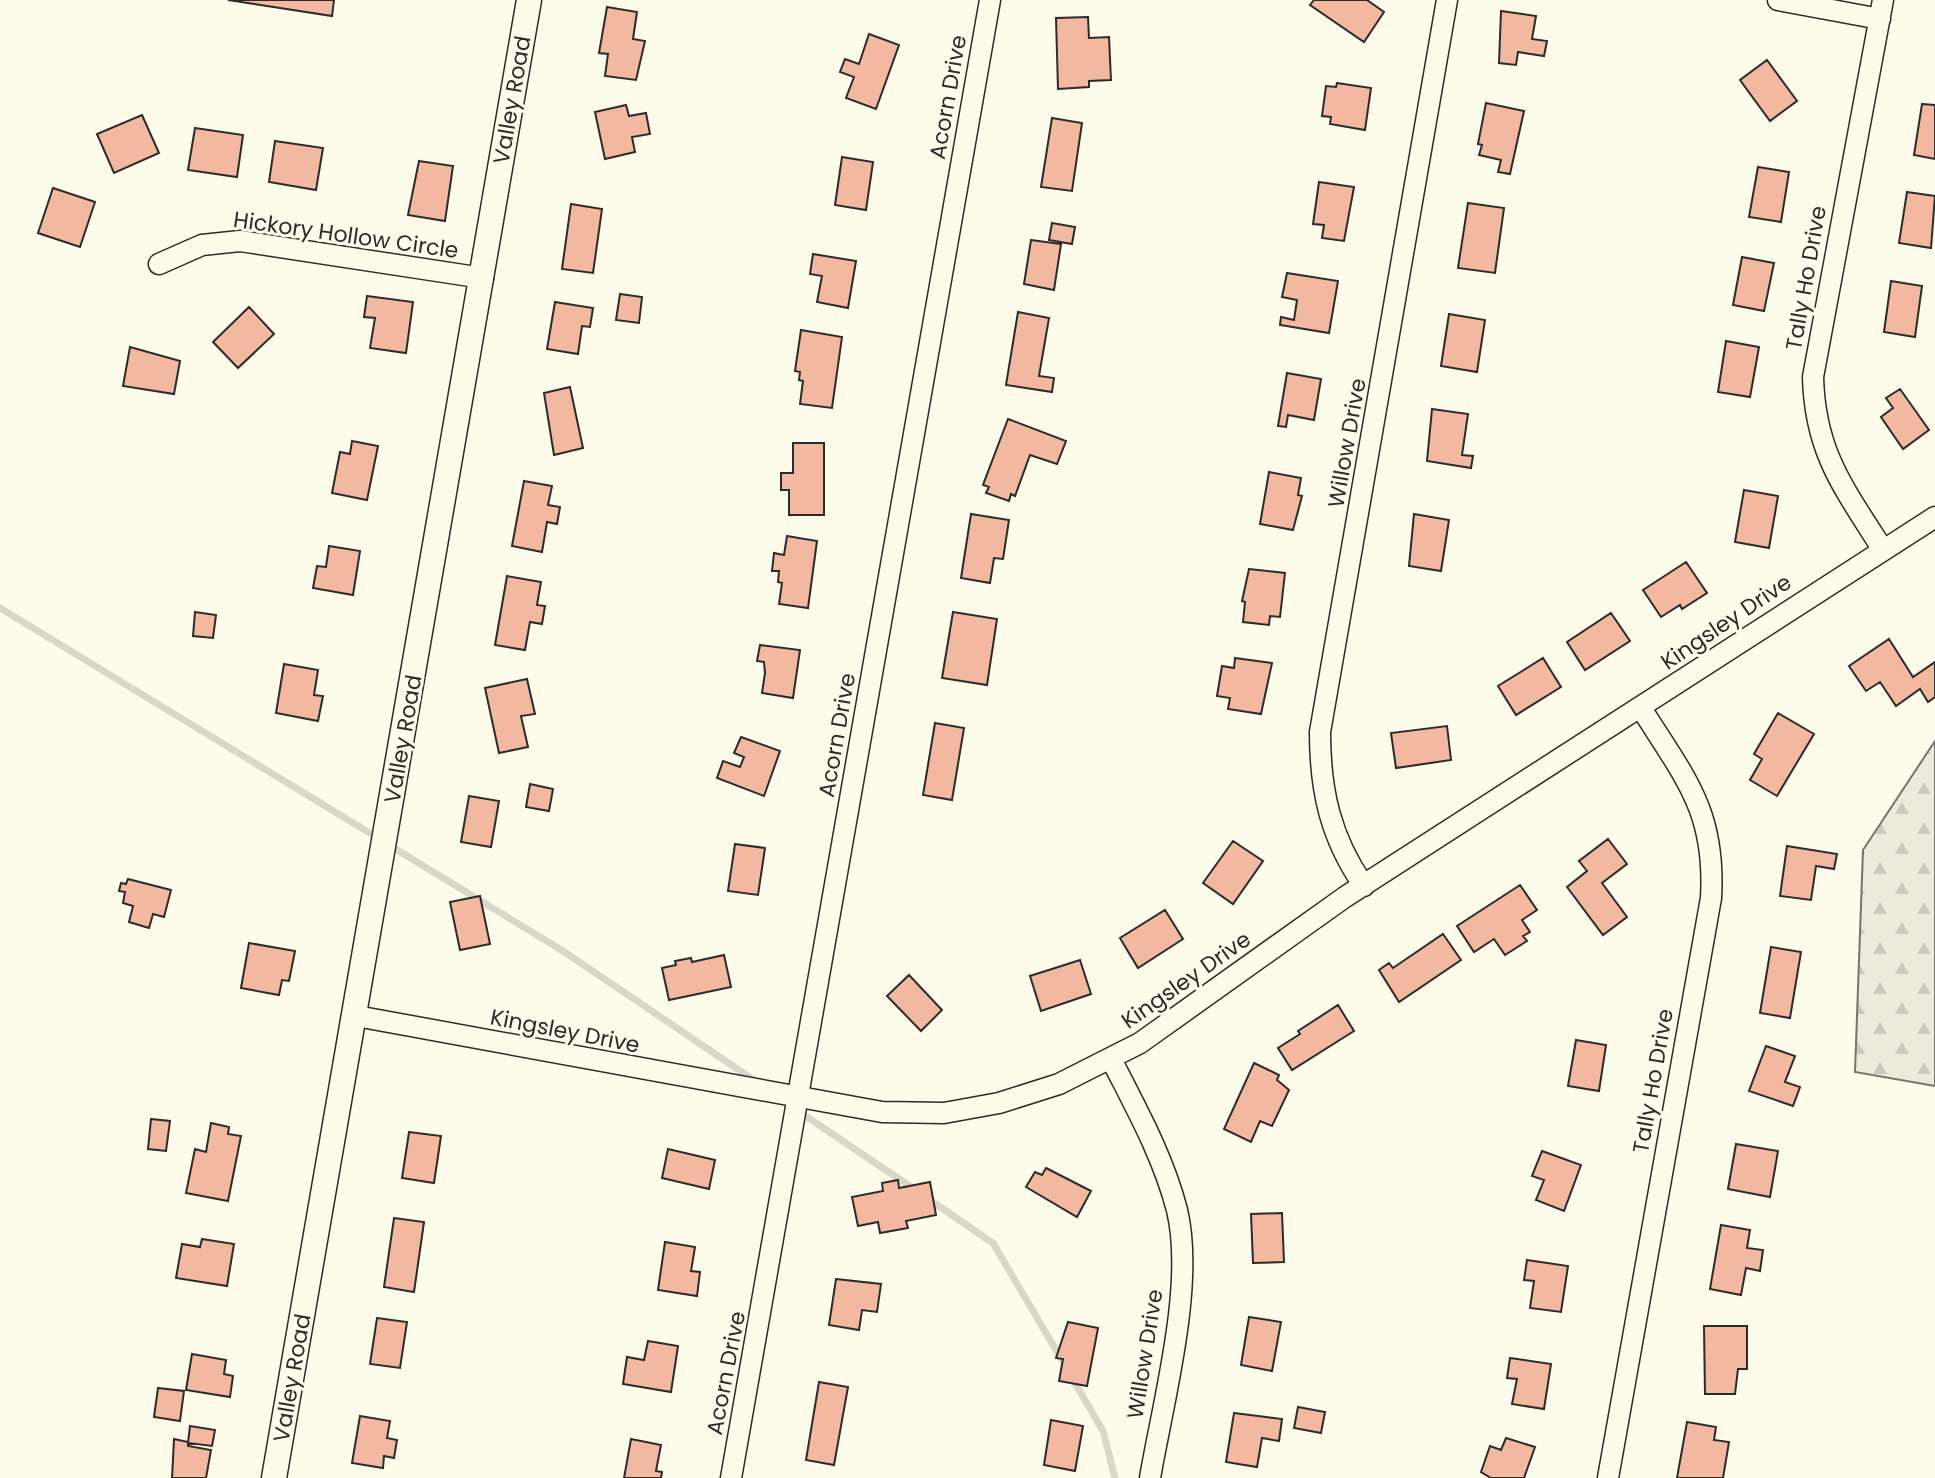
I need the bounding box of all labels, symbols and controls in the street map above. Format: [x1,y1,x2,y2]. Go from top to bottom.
street label: Acorn Drive [922,32,974,162]
street label: Valley Road [485,33,539,167]
street label: Tally Ho Drive [1778,203,1834,353]
street label: Hickory Hollow Circle [231,204,461,266]
street label: Willow Drive [1320,376,1374,510]
street label: Kingsley Drive [1655,567,1797,677]
street label: Acorn Drive [811,670,863,800]
street label: Valley Road [376,672,430,806]
street label: Kingsley Drive [1115,924,1257,1036]
street label: Kingsley Drive [488,1001,642,1061]
street label: Tally Ho Drive [1625,1006,1681,1156]
street label: Willow Drive [1119,1287,1171,1421]
street label: Acorn Drive [699,1308,753,1438]
street label: Valley Road [265,1311,319,1445]

